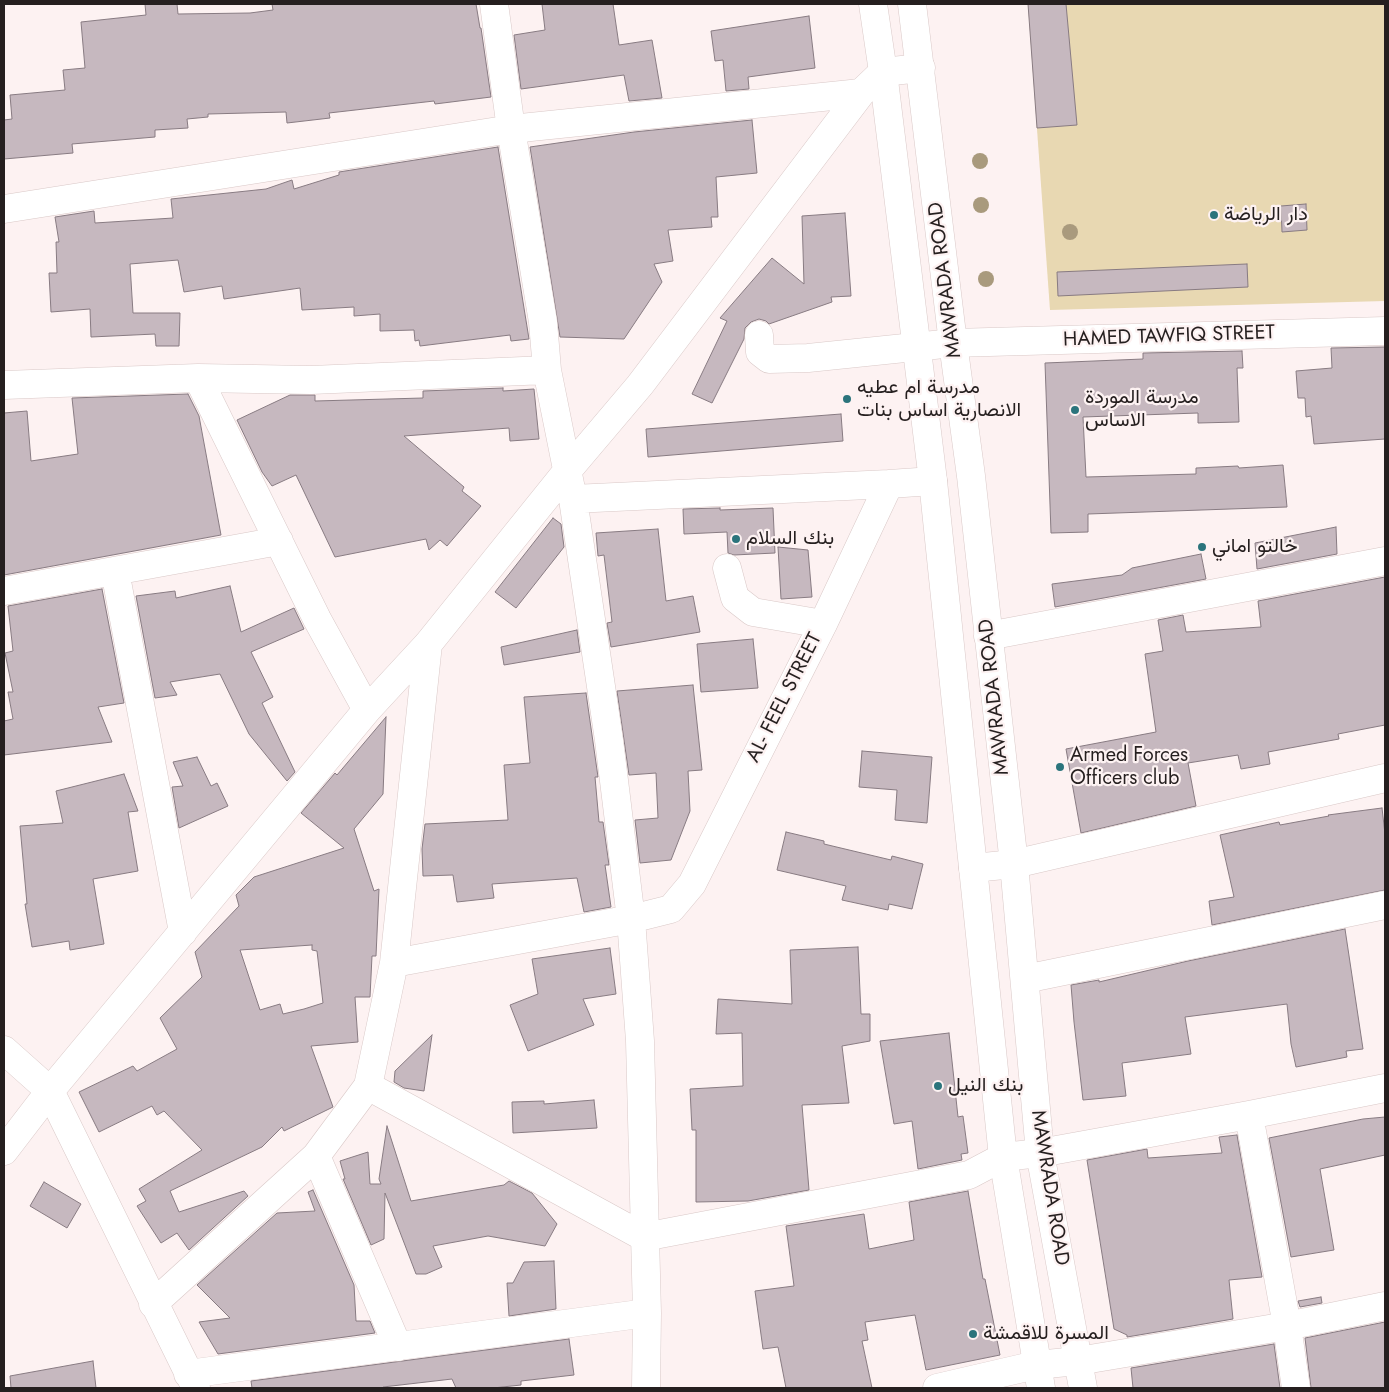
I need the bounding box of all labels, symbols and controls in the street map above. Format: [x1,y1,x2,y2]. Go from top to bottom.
street label: MAWRADA ROAD [925,201,967,359]
place label: دار الرياضة [1224,203,1308,227]
marker: دار الرياضة [1208,209,1220,221]
street label: HAMED TAWFIQ STREET [1063,321,1275,353]
place label: مدرسة ام عطيه الانصارية اساس بنات [857,376,1021,423]
place label: مدرسة الموردة الاساس [1085,386,1199,433]
marker: مدرسة ام عطيه الانصارية اساس بنات [841,393,853,405]
marker: مدرسة الموردة الاساس [1069,404,1081,416]
place label: بنك السلام [746,527,834,551]
marker: بنك السلام [730,533,742,545]
place label: خالتو اماني [1212,535,1298,559]
marker: خالتو اماني [1196,541,1208,553]
street label: MAWRADA ROAD [975,618,1015,776]
street label: AL- FEEL STREET [742,629,828,767]
place label: Armed Forces Officers club [1070,744,1188,791]
marker: Armed Forces Officers club [1054,761,1066,773]
place label: بنك النيل [948,1074,1023,1098]
marker: بنك النيل [932,1080,944,1092]
street label: MAWRADA ROAD [1025,1109,1073,1267]
place label: المسرة للاقمشة [983,1322,1109,1346]
marker: المسرة للاقمشة [967,1328,979,1340]

